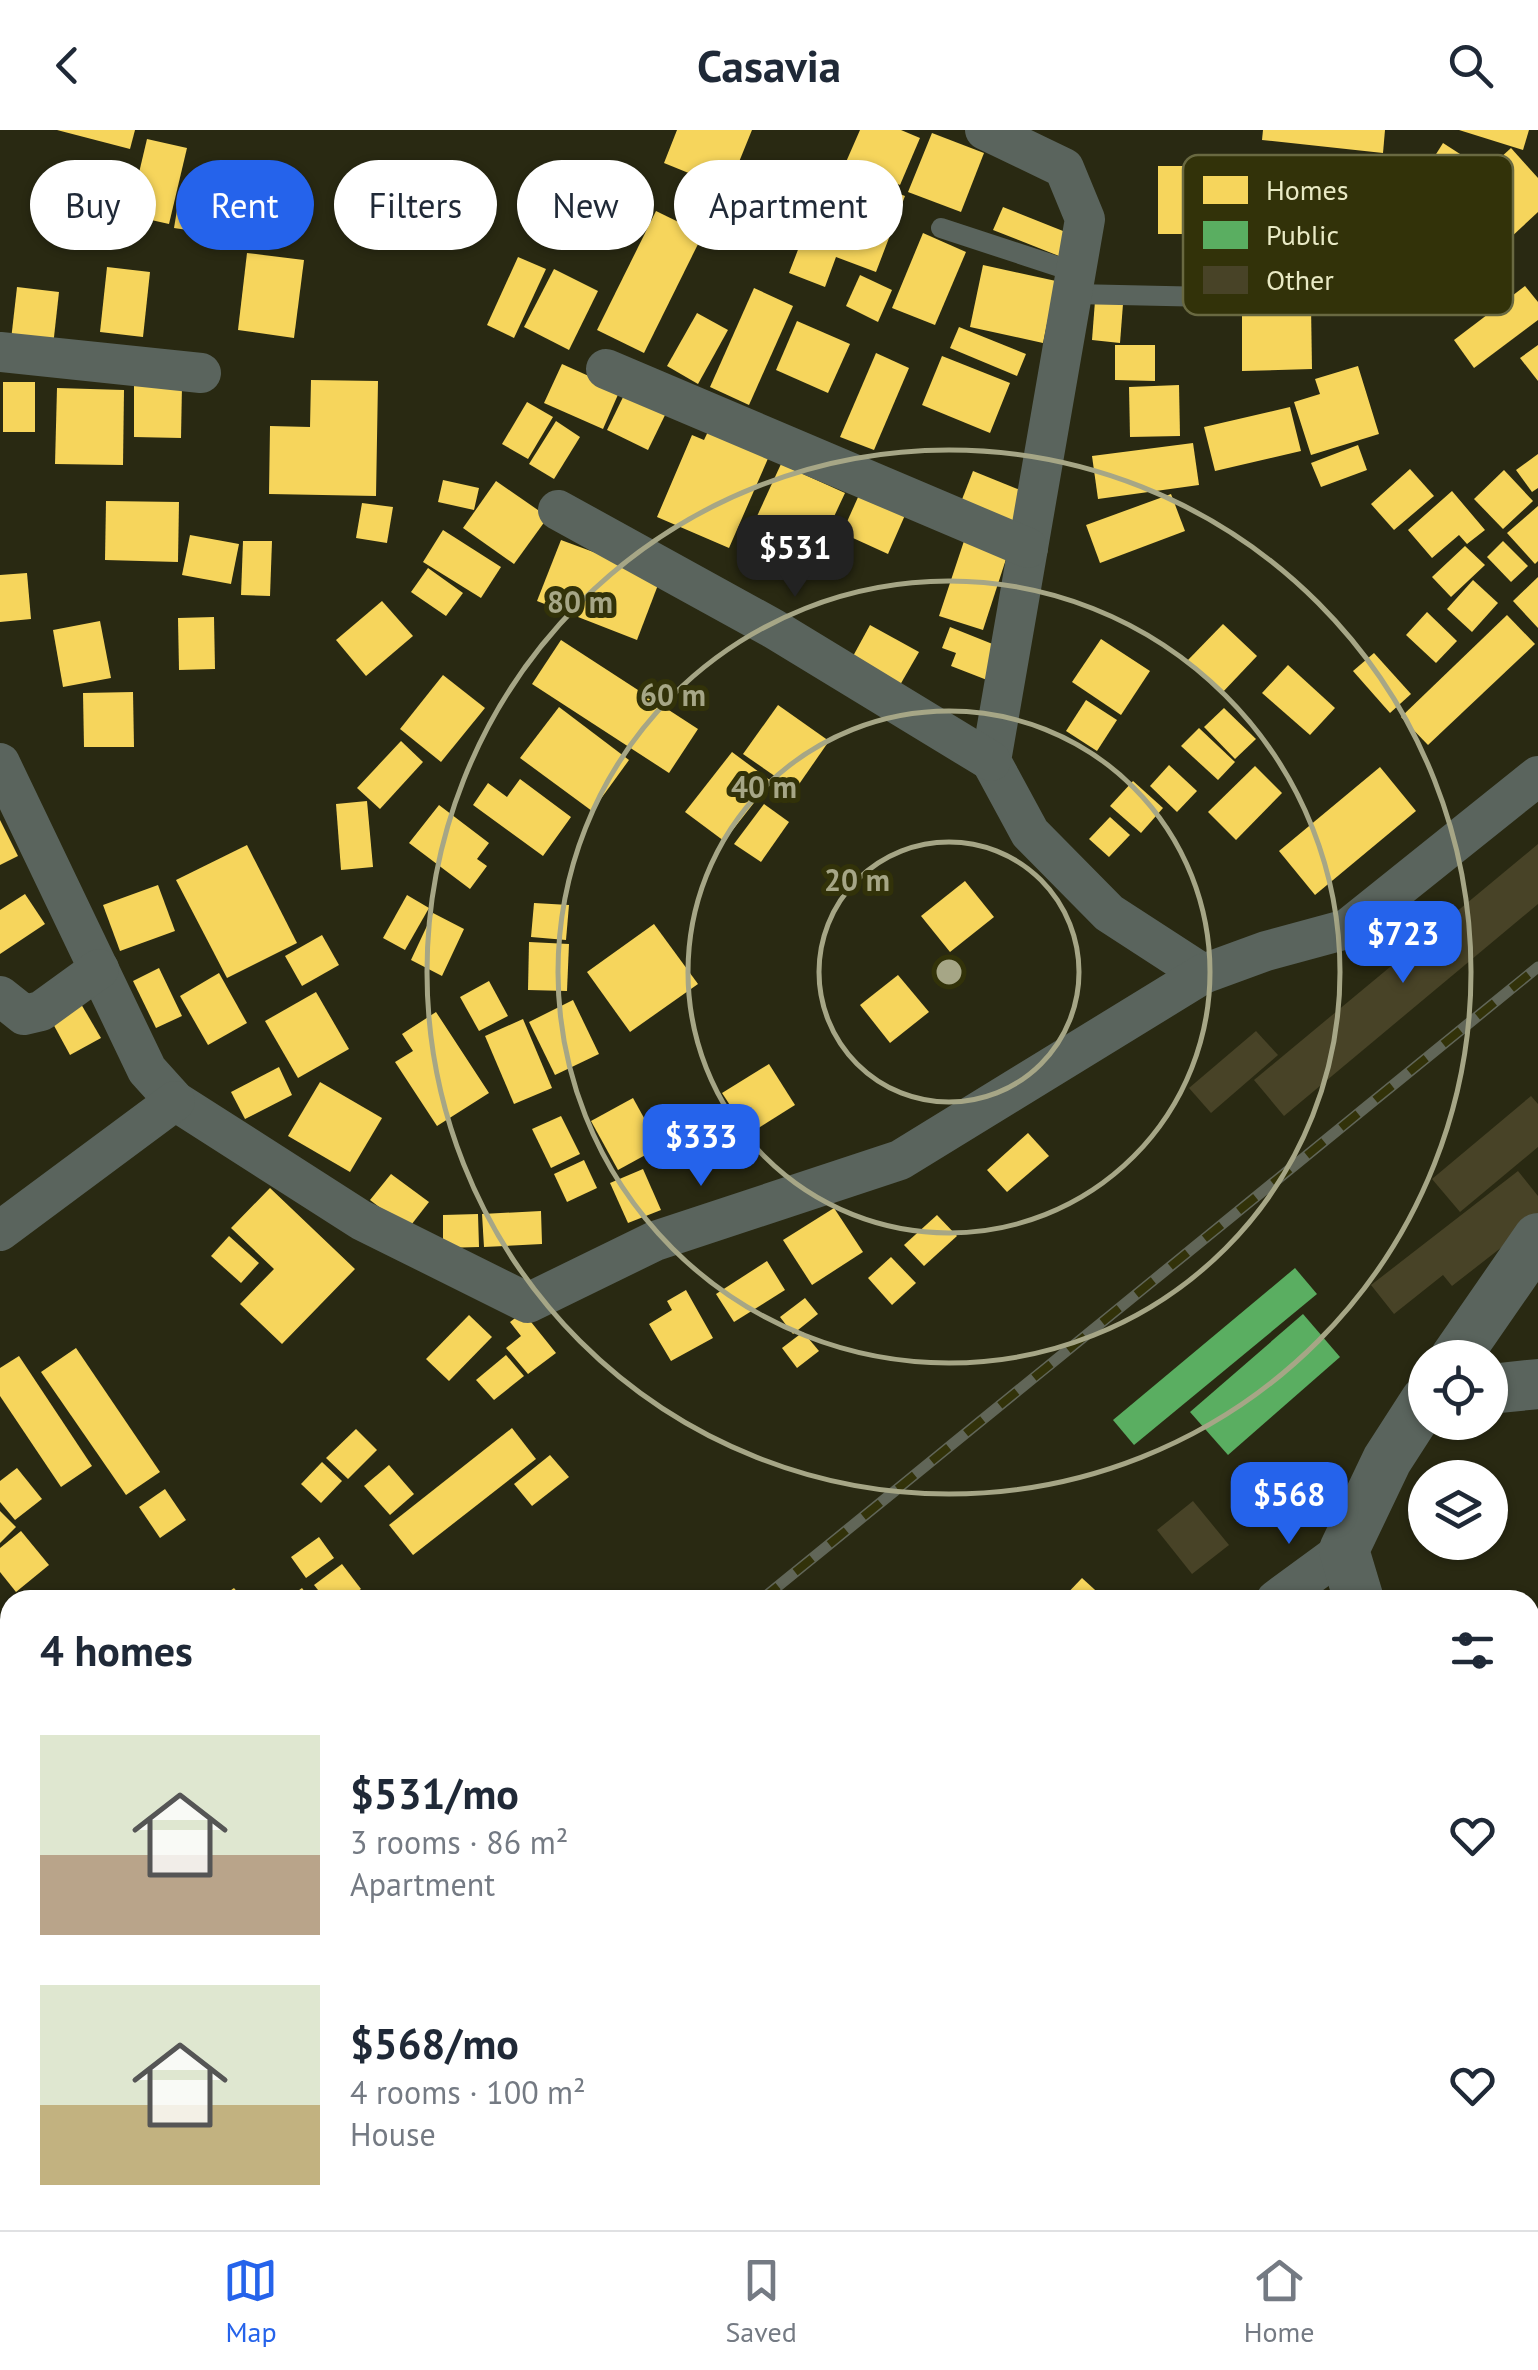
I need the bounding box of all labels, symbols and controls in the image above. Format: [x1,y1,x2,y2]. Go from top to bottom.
text: Casavia [697,36,841,94]
icon: back [40,38,95,93]
icon: search [1443,38,1498,93]
legend [1183,155,1513,315]
chip: Buy [30,160,156,250]
chip: Rent [176,160,314,250]
chip: Filters [334,160,497,250]
chip: New [517,160,654,250]
chip: Apartment [674,160,903,250]
text: Homes [1266,171,1349,208]
text: Public [1266,216,1339,253]
text: Other [1266,261,1334,298]
pin: $531 [736,515,854,600]
text: $531 [759,526,831,568]
text: 80 m [547,582,613,621]
text: 60 m [640,675,706,714]
text: 40 m [731,767,797,806]
text: 20 m [824,860,890,899]
pin: $723 [1344,901,1462,986]
text: $723 [1367,912,1439,954]
centre of rings [931,954,967,990]
pin: $333 [642,1104,760,1189]
text: $333 [665,1115,737,1157]
map controls [1408,1340,1508,1560]
button: locate [1408,1340,1508,1440]
button: layers [1408,1460,1508,1560]
pin: $568 [1230,1462,1348,1547]
text: $568 [1253,1473,1325,1515]
text: 4 homes [40,1623,193,1678]
icon: filters [1445,1623,1500,1678]
text: $531/mo [350,1766,519,1821]
icon: home [120,1775,240,1895]
icon: heart [1445,1808,1500,1863]
text: 3 rooms · 86 m² [350,1821,568,1863]
text: Apartment [350,1863,495,1905]
text: $568/mo [350,2016,519,2071]
icon: home [120,2025,240,2145]
icon: heart [1445,2058,1500,2113]
text: 4 rooms · 100 m² [350,2071,586,2113]
text: House [350,2113,436,2155]
tab: Map [223,2253,278,2350]
tab: Saved [725,2253,797,2350]
tab: Home [1244,2253,1314,2350]

